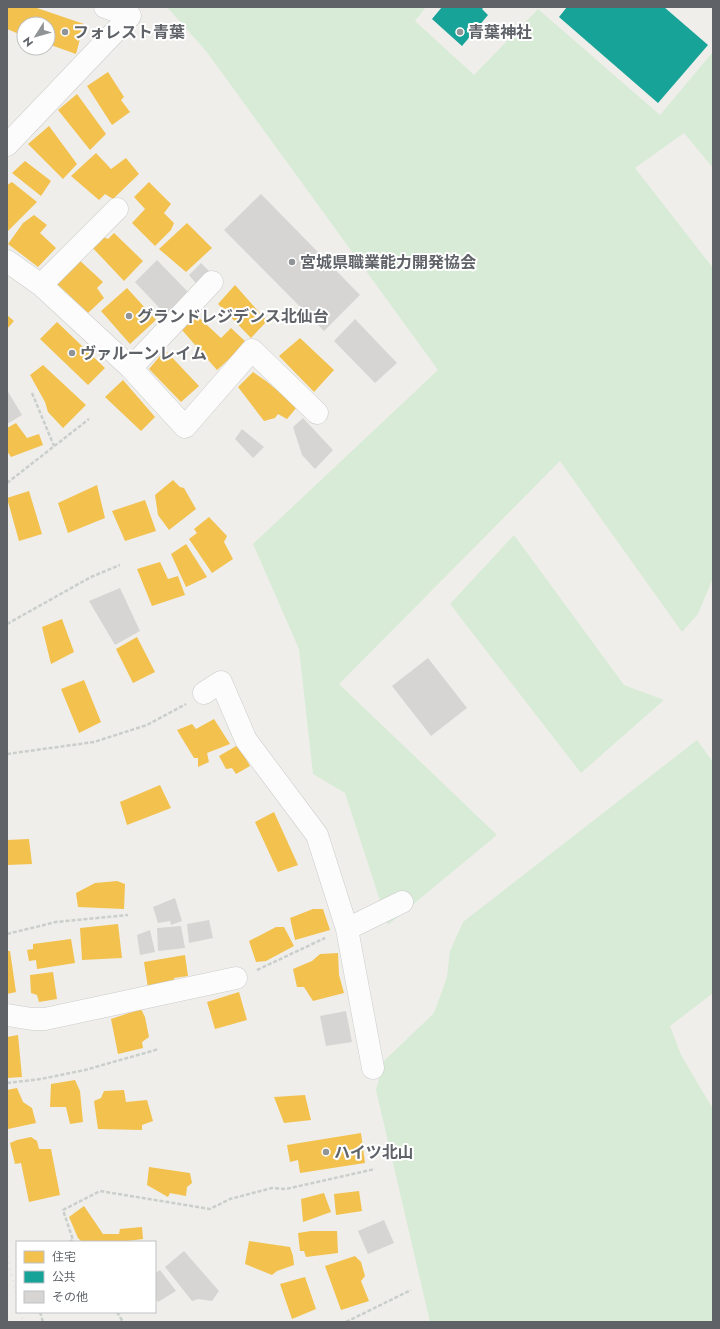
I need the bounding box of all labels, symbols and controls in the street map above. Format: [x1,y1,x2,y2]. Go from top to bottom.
north arrow [16,16,56,56]
place label: フォレスト青葉 [73,21,185,44]
place label: 青葉神社 [468,21,532,44]
marker: フォレスト青葉 [60,27,70,37]
marker: 青葉神社 [455,27,465,37]
text: N [19,34,37,50]
place label: 宮城県職業能力開発協会 [300,251,476,274]
marker: 宮城県職業能力開発協会 [287,257,297,267]
place label: グランドレジデンス北仙台 [137,305,329,328]
marker: グランドレジデンス北仙台 [124,311,134,321]
place label: ヴァルーンレイム [80,342,207,365]
marker: ヴァルーンレイム [67,348,77,358]
place label: ハイツ北山 [334,1141,414,1164]
marker: ハイツ北山 [321,1147,331,1157]
legend [16,1241,156,1313]
text: 住宅 [52,1248,76,1266]
text: 公共 [52,1268,76,1286]
text: その他 [52,1288,88,1306]

